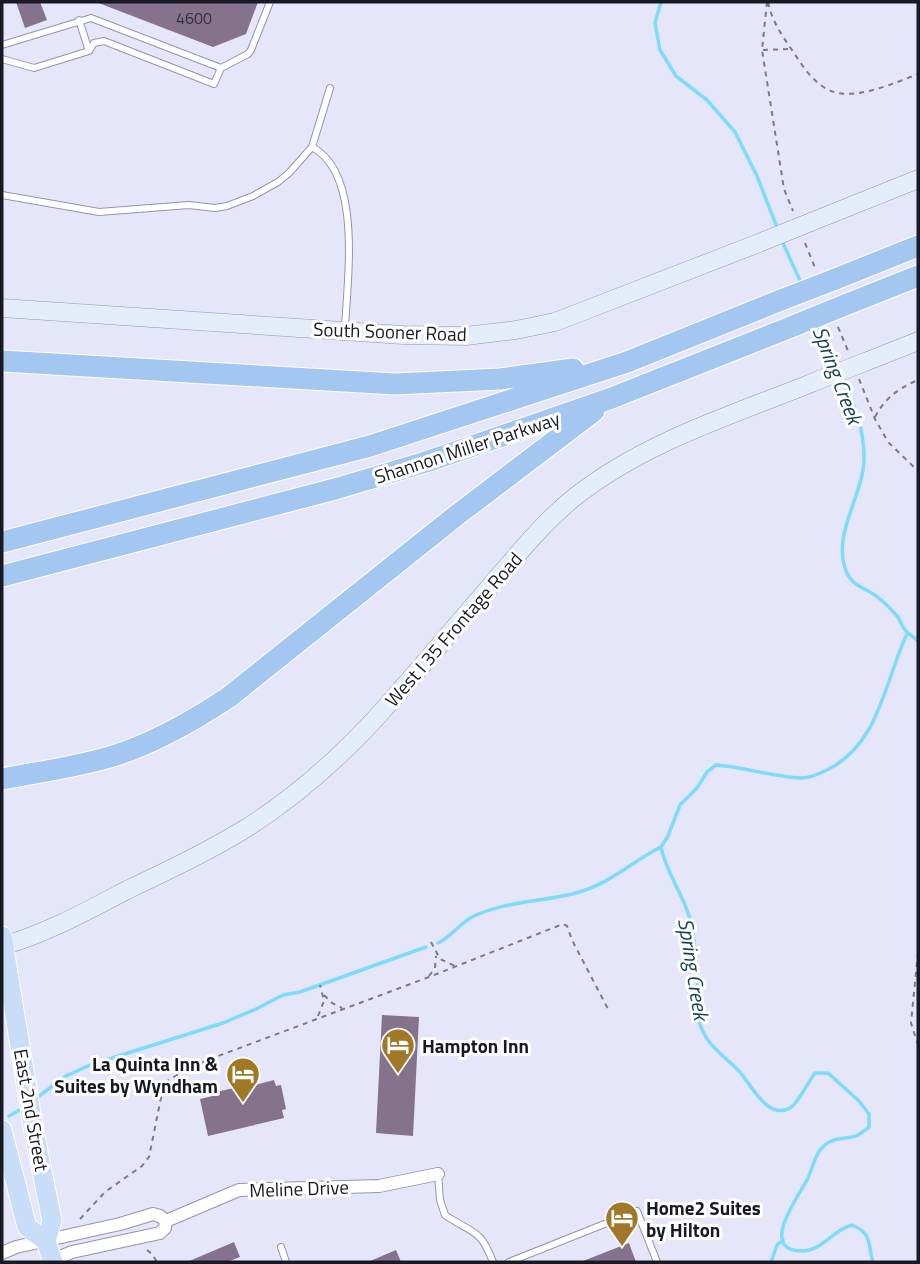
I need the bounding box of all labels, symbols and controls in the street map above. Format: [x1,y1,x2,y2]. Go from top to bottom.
house number: 4600 [176,6,212,30]
street label: South Sooner Road [313,314,467,348]
water label: Spring Creek [805,321,872,431]
street label: Shannon Miller Parkway [371,403,563,491]
street label: West I 35 Frontage Road [377,545,529,713]
water label: Spring Creek [670,916,718,1025]
hotel icon: Hampton Inn [379,1026,417,1075]
place label: Hampton Inn [422,1031,529,1060]
street label: East 2nd Street [7,1047,57,1174]
place label: La Quinta Inn & Suites by Wyndham [54,1049,219,1100]
hotel icon: La Quinta Inn & Suites by Wyndham [224,1055,262,1104]
street label: Meline Drive [249,1172,349,1204]
place label: Home2 Suites by Hilton [646,1193,761,1244]
hotel icon: Home2 Suites by Hilton [603,1199,641,1248]

